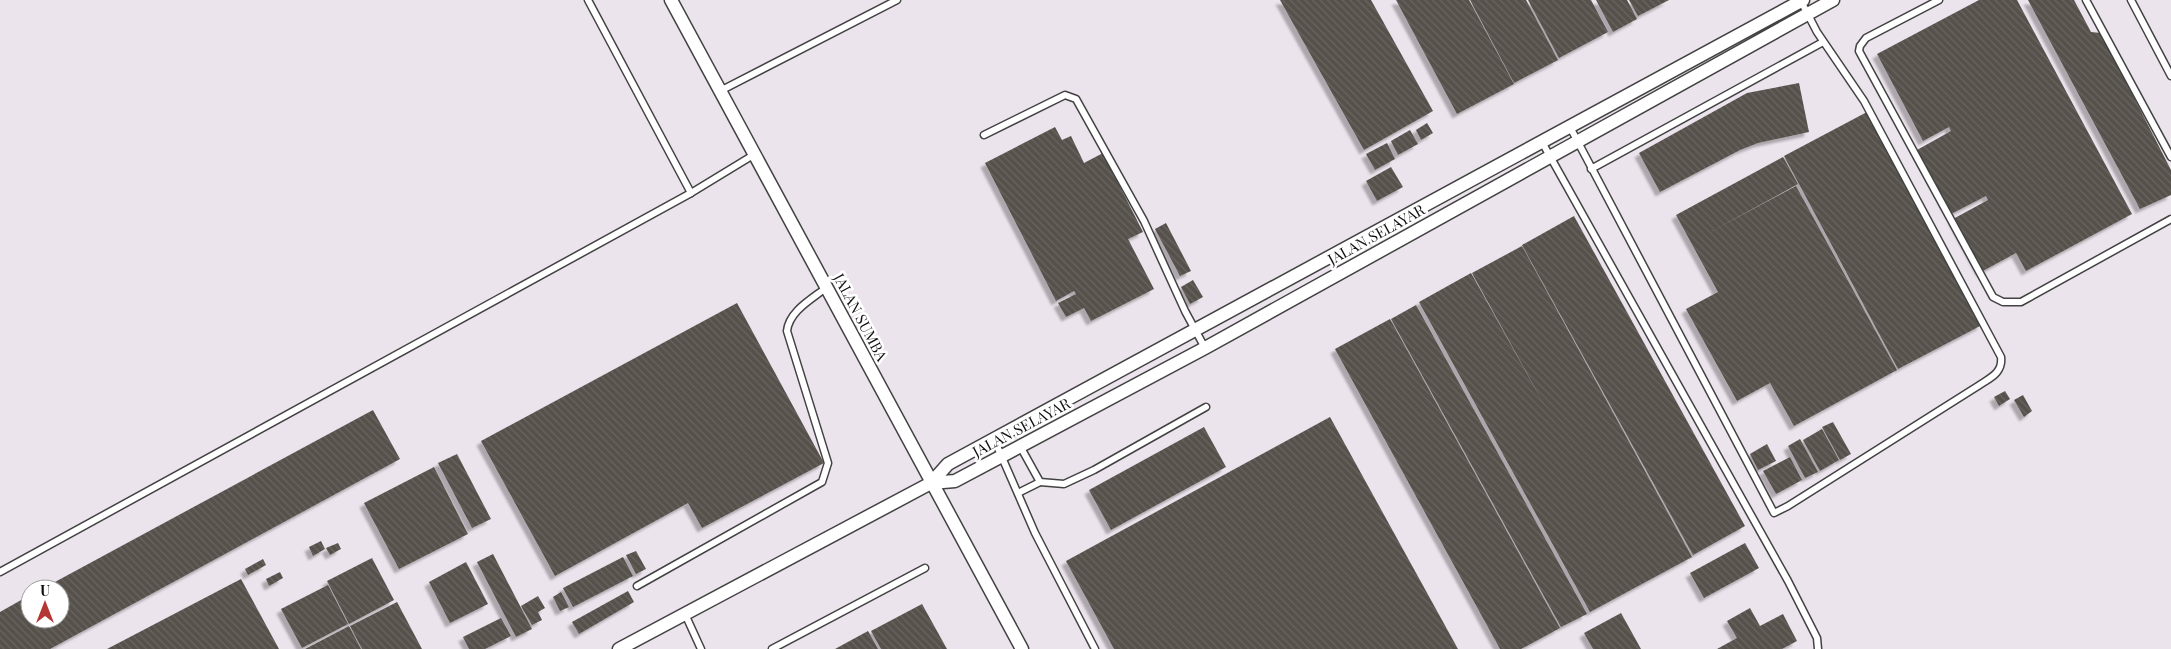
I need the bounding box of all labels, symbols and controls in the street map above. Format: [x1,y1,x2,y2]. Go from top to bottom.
street label: JALAN SELAYAR [1323,199,1428,269]
street label: JALAN SUMBA [829,269,893,365]
street label: JALAN SELAYAR [968,393,1074,462]
north arrow [20,579,70,629]
text: U [40,581,50,600]

